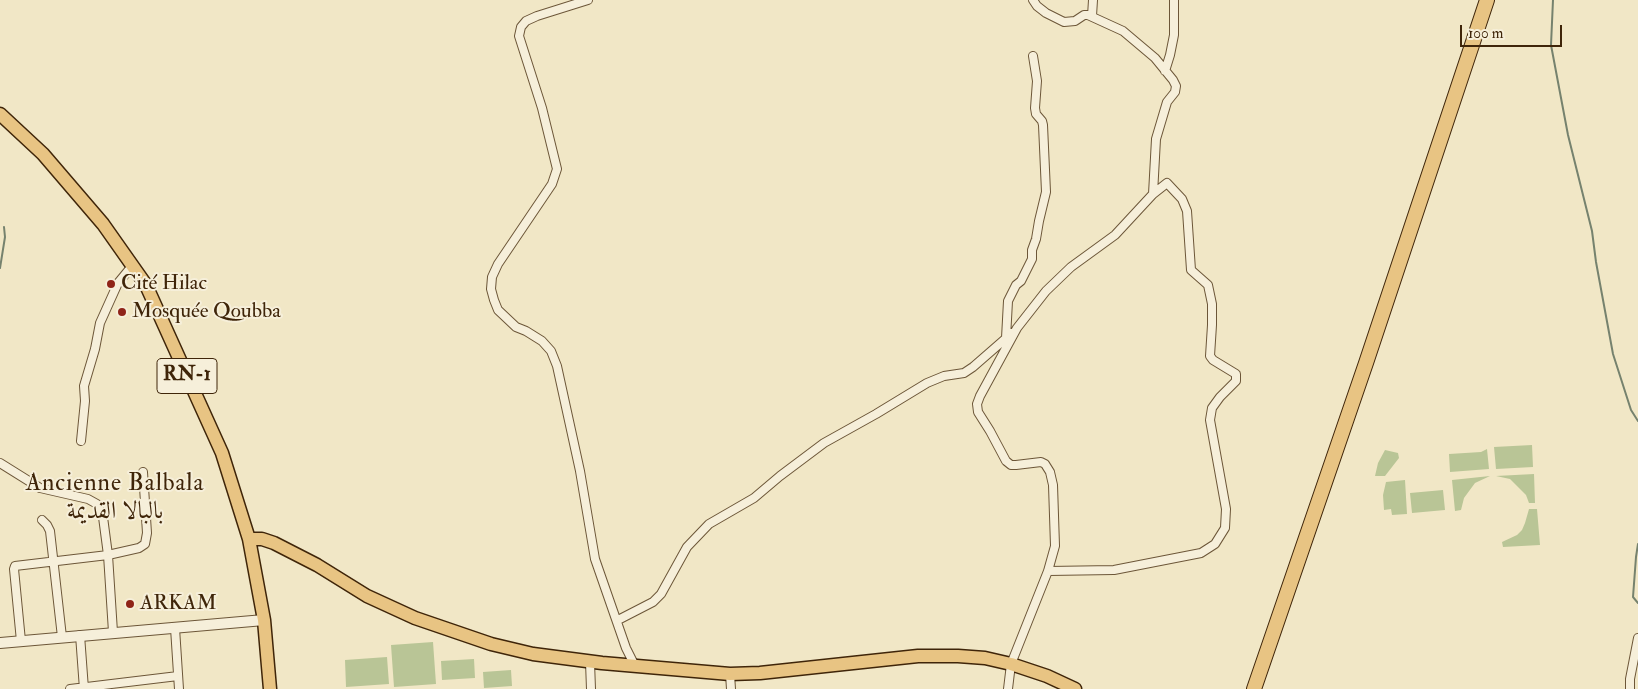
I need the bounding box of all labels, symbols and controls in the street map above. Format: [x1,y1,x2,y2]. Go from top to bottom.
scale bar [1463,15,1566,47]
text: 100 m [1468,24,1503,43]
place label: Cité Hilac [121,271,207,297]
marker: Cité Hilac [105,278,117,290]
place label: Mosquée Qoubba [132,299,281,325]
marker: Mosquée Qoubba [116,306,128,318]
road number: RN-1 [157,358,217,394]
district label: Ancienne Balbala بالبالا القديمة [24,471,206,527]
place label: ARKAM [140,591,217,617]
marker: ARKAM [124,598,136,610]

